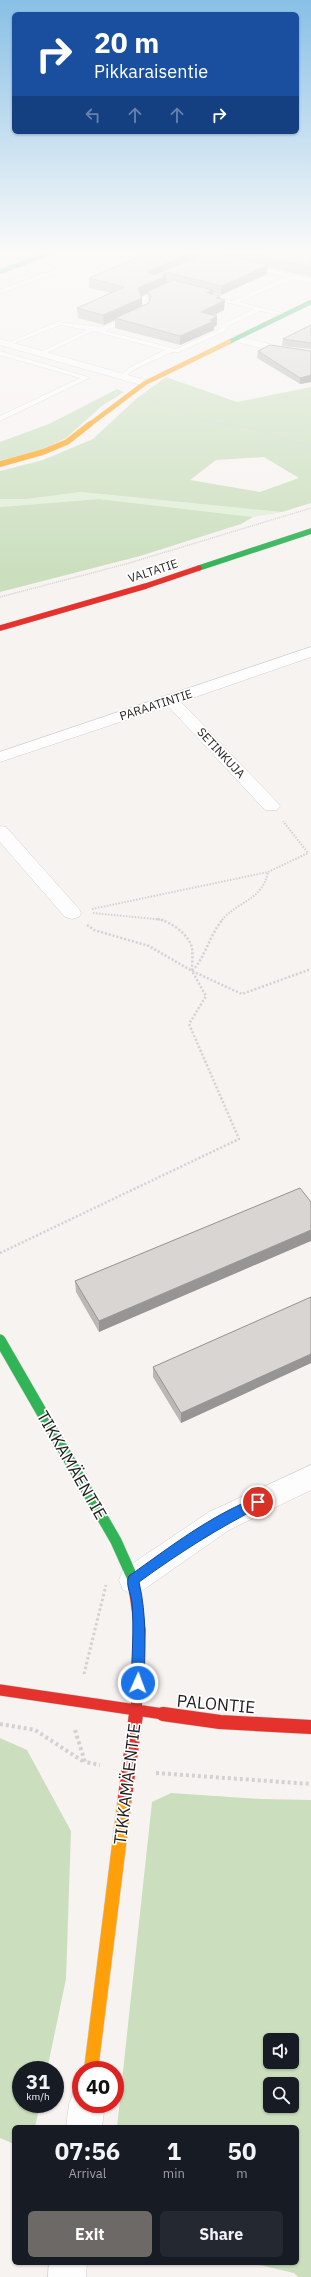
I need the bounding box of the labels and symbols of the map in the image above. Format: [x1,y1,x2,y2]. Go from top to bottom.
street label: VALTATIE [126,555,180,586]
street label: PARAATINTIE [118,686,194,723]
street label: SETINKUJA [194,724,249,781]
street label: TIKKAMÄENTIE [32,1407,112,1523]
pin [241,1485,275,1519]
position arrow [117,1662,159,1704]
street label: PALONTIE [176,1690,256,1718]
street label: TIKKAMÄENTIE [109,1722,145,1846]
speed limit sign: 40 [72,2061,124,2113]

